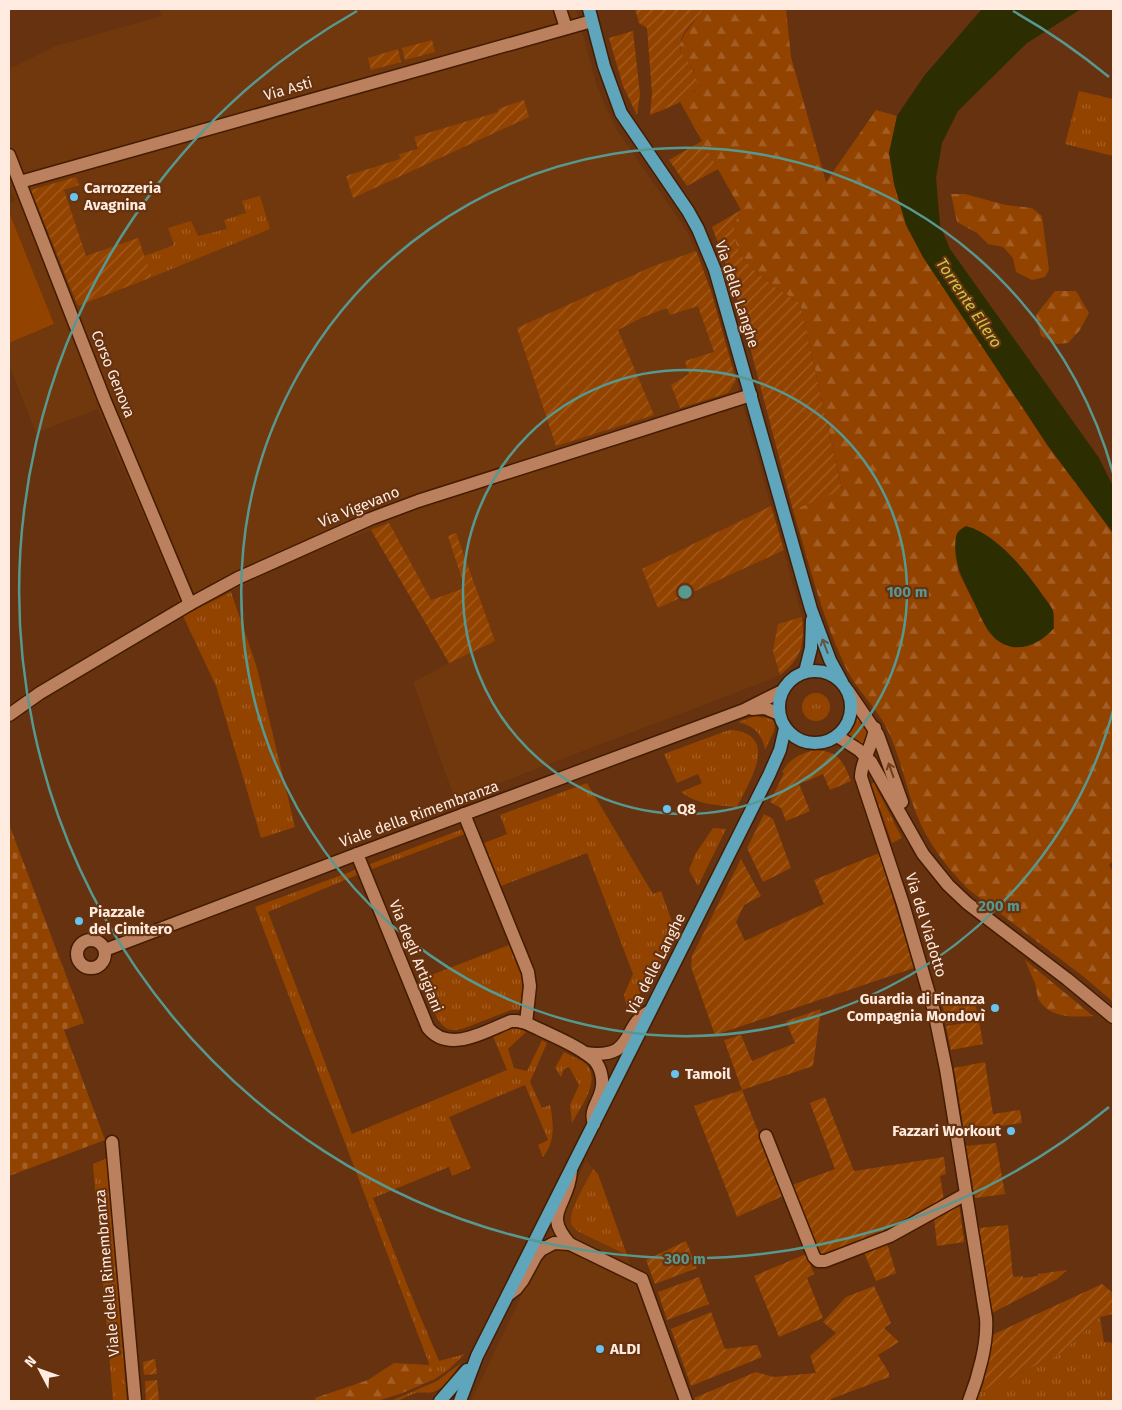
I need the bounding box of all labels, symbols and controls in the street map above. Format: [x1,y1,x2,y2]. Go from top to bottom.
street label: Via Asti [262,73,314,105]
place label: Carrozzeria Avagnina [83,179,161,214]
marker: Carrozzeria Avagnina [68,191,80,203]
street label: Via delle Langhe [711,238,763,350]
water label: Torrente Ellero [932,254,1006,352]
street label: Corso Genova [87,328,139,420]
street label: Via Vigevano [316,483,402,531]
centre of rings [676,583,694,601]
text: 100 m [887,583,927,601]
one-way arrow [820,639,829,655]
one-way arrow [886,763,895,779]
street label: Viale della Rimembranza [337,777,501,851]
place label: Q8 [677,800,696,818]
marker: Q8 [661,803,673,815]
street label: Via del Viadotto [902,871,950,979]
street label: Via degli Artigiani [385,897,447,1015]
text: 200 m [978,897,1020,915]
place label: Piazzale del Cimitero [89,903,172,938]
street label: Via delle Langhe [623,910,689,1018]
marker: Piazzale del Cimitero [73,915,85,927]
place label: Guardia di Finanza Compagnia Mondovì [847,990,986,1025]
marker: Guardia di Finanza Compagnia Mondovì [989,1002,1001,1014]
place label: Tamoil [685,1065,731,1083]
marker: Tamoil [669,1068,681,1080]
place label: Fazzari Workout [892,1122,1001,1140]
marker: Fazzari Workout [1005,1125,1017,1137]
street label: Viale della Rimembranza [91,1189,123,1357]
text: 300 m [663,1250,706,1268]
place label: ALDI [609,1340,641,1358]
marker: ALDI [594,1343,606,1355]
north arrow [15,1345,65,1395]
text: N [21,1353,40,1371]

